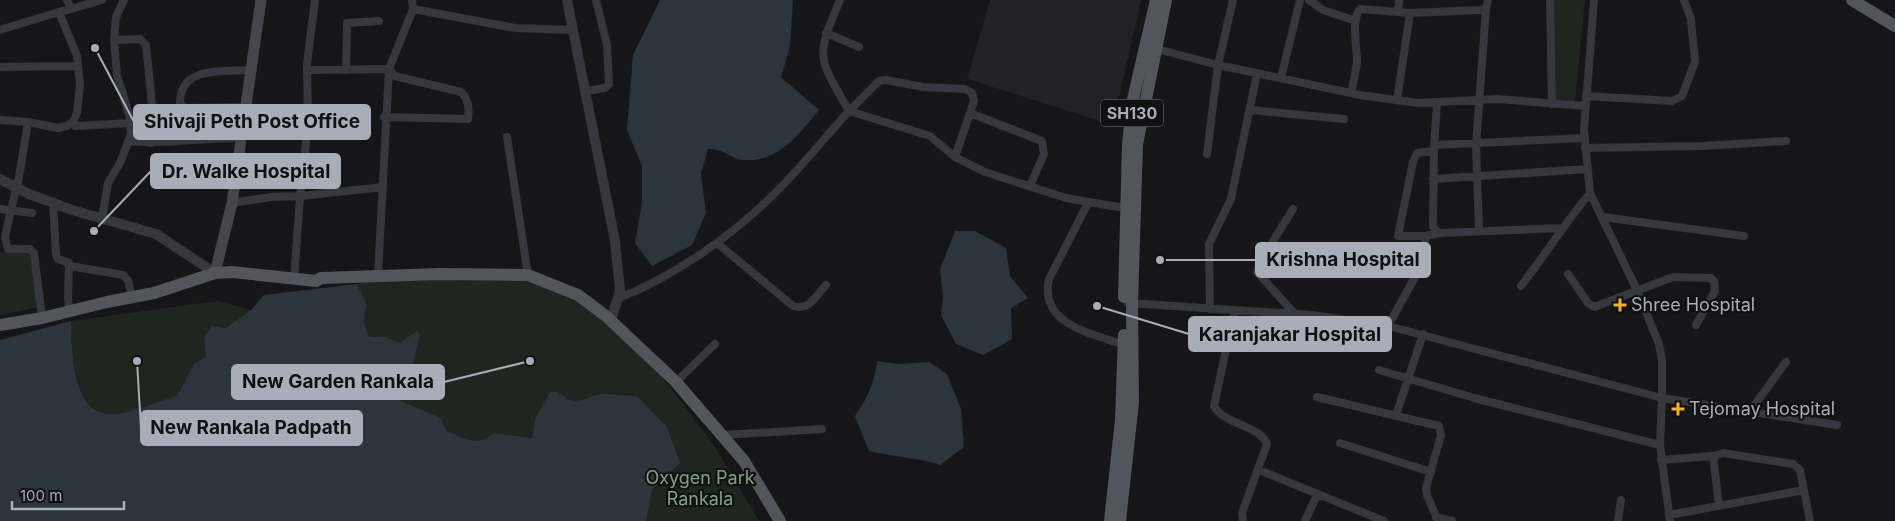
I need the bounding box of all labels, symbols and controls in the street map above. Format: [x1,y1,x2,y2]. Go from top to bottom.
road number: SH130 [1101,100,1163,126]
callout: Shivaji Peth Post Office [134,105,370,139]
text: Shivaji Peth Post Office [144,110,360,133]
callout: Dr. Walke Hospital [151,154,340,188]
text: Dr. Walke Hospital [162,160,330,183]
callout: Krishna Hospital [1256,243,1430,277]
text: Krishna Hospital [1266,248,1420,271]
place label: Shree Hospital [1631,294,1755,315]
marker: Shree Hospital [1613,298,1627,312]
callout: Karanjakar Hospital [1189,317,1391,351]
text: Karanjakar Hospital [1199,323,1381,346]
callout: New Garden Rankala [232,365,444,399]
text: New Garden Rankala [242,370,434,393]
place label: Tejomay Hospital [1689,398,1835,419]
marker: Tejomay Hospital [1671,402,1685,416]
callout: New Rankala Padpath [141,411,362,445]
text: New Rankala Padpath [150,416,352,439]
park label: Oxygen Park Rankala [645,467,755,509]
scale bar [12,478,125,510]
text: 100 m [20,486,62,505]

